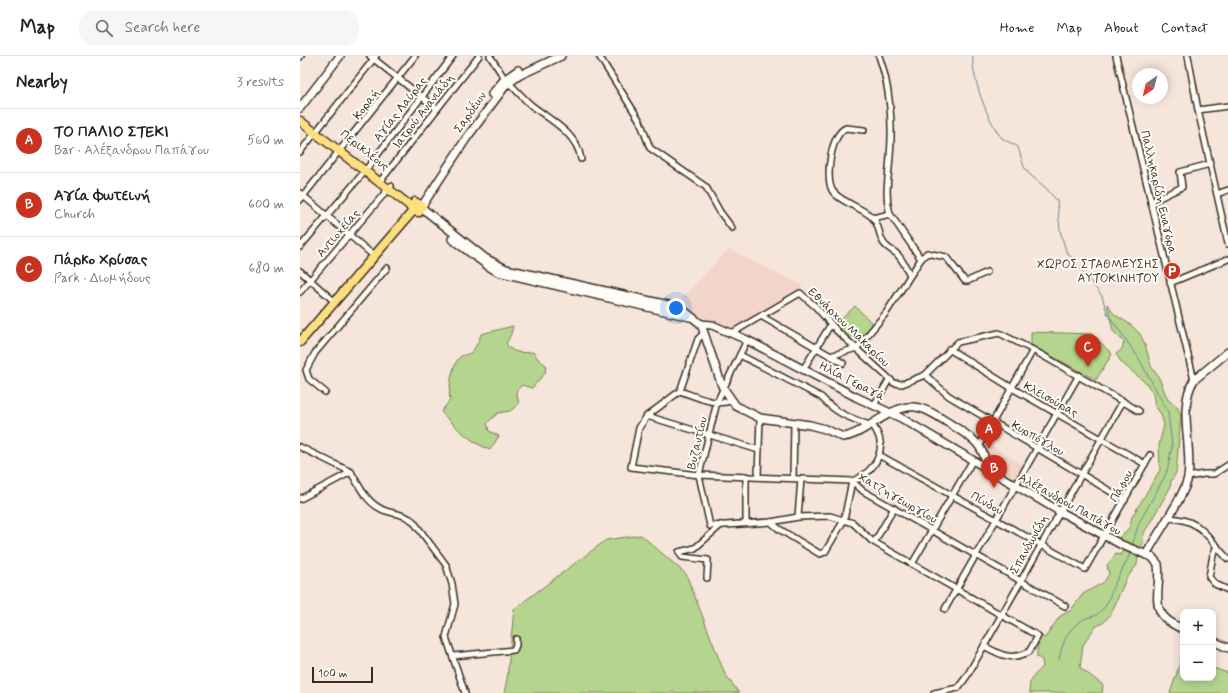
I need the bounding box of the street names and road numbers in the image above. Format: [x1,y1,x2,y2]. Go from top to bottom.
street label: Ιατρού Ανανιάδη [390,71,458,152]
street label: Αγίας Λαύρας [370,74,431,145]
street label: Κοραή [350,86,384,123]
street label: Σαρδέων [450,88,491,136]
street label: Περικλέους [336,126,393,175]
street label: Παλληκαρίδη Ευαγόρα [1136,129,1180,256]
street label: Αντιοχείας [314,206,364,261]
street label: Εθνάρχου Μακαρίου [804,285,893,371]
street label: Ηλία Γεραγά [816,358,888,406]
street label: Κλεισούρας [1020,378,1081,421]
street label: Βυζαντίου [684,415,712,471]
street label: Κυρπόγλου [1008,417,1067,461]
street label: Πάφου [1107,467,1137,505]
street label: Αλέξανδρου Παπάγου [1015,469,1125,540]
street label: Χατζηγεωργίου [855,470,940,528]
street label: Πίνδου [968,488,1006,520]
street label: Σπανδωνίδη [1007,512,1053,577]

